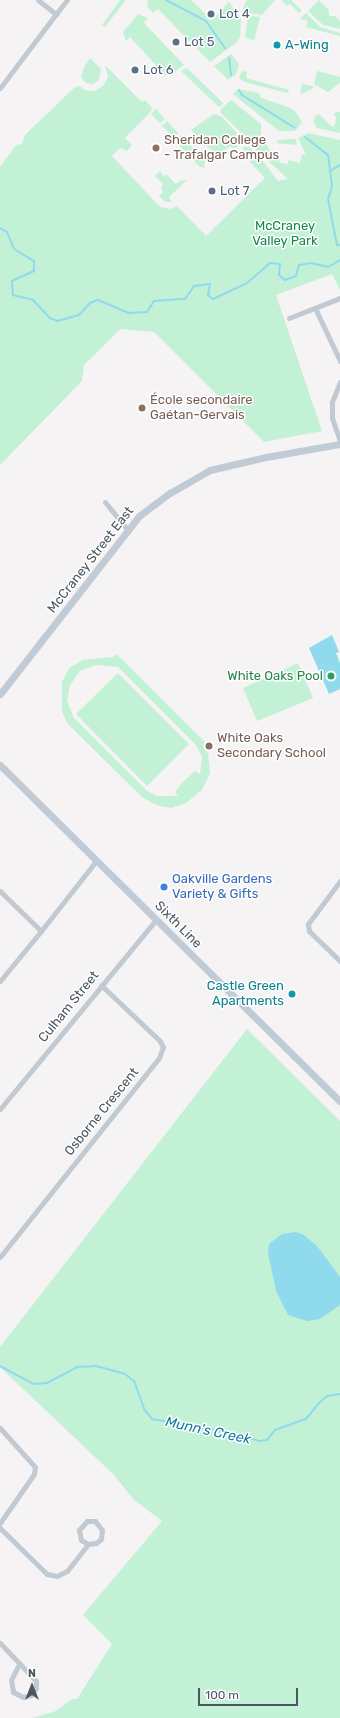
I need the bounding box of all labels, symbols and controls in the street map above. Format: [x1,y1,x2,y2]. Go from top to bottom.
place label: Lot 4 [219,6,250,22]
marker: Lot 4 [206,9,216,19]
place label: Lot 5 [184,34,215,50]
marker: Lot 5 [171,37,181,47]
place label: A-Wing [285,37,329,53]
marker: A-Wing [272,40,282,50]
place label: Lot 6 [143,62,174,78]
marker: Lot 6 [130,65,140,75]
place label: Sheridan College - Trafalgar Campus [164,133,280,164]
marker: Sheridan College - Trafalgar Campus [151,143,161,153]
place label: Lot 7 [220,183,250,199]
marker: Lot 7 [207,186,217,196]
park label: McCraney Valley Park [252,219,318,250]
place label: École secondaire Gaétan-Gervais [150,393,253,424]
marker: École secondaire Gaétan-Gervais [137,403,147,413]
street label: McCraney Street East [45,504,137,616]
place label: White Oaks Pool [227,668,323,684]
marker: White Oaks Pool [326,671,336,681]
place label: White Oaks Secondary School [217,731,326,762]
marker: White Oaks Secondary School [204,741,214,751]
place label: Oakville Gardens Variety & Gifts [172,872,272,903]
marker: Oakville Gardens Variety & Gifts [159,882,169,892]
street label: Sixth Line [151,898,205,952]
street label: Culham Street [36,968,102,1046]
place label: Castle Green Apartments [207,979,284,1010]
marker: Castle Green Apartments [287,989,297,999]
street label: Osborne Crescent [62,1065,142,1159]
water label: Munn's Creek [164,1414,252,1448]
north arrow [12,1666,52,1706]
text: N [28,1667,36,1680]
scale bar [200,1680,300,1706]
text: 100 m [205,1688,239,1702]

